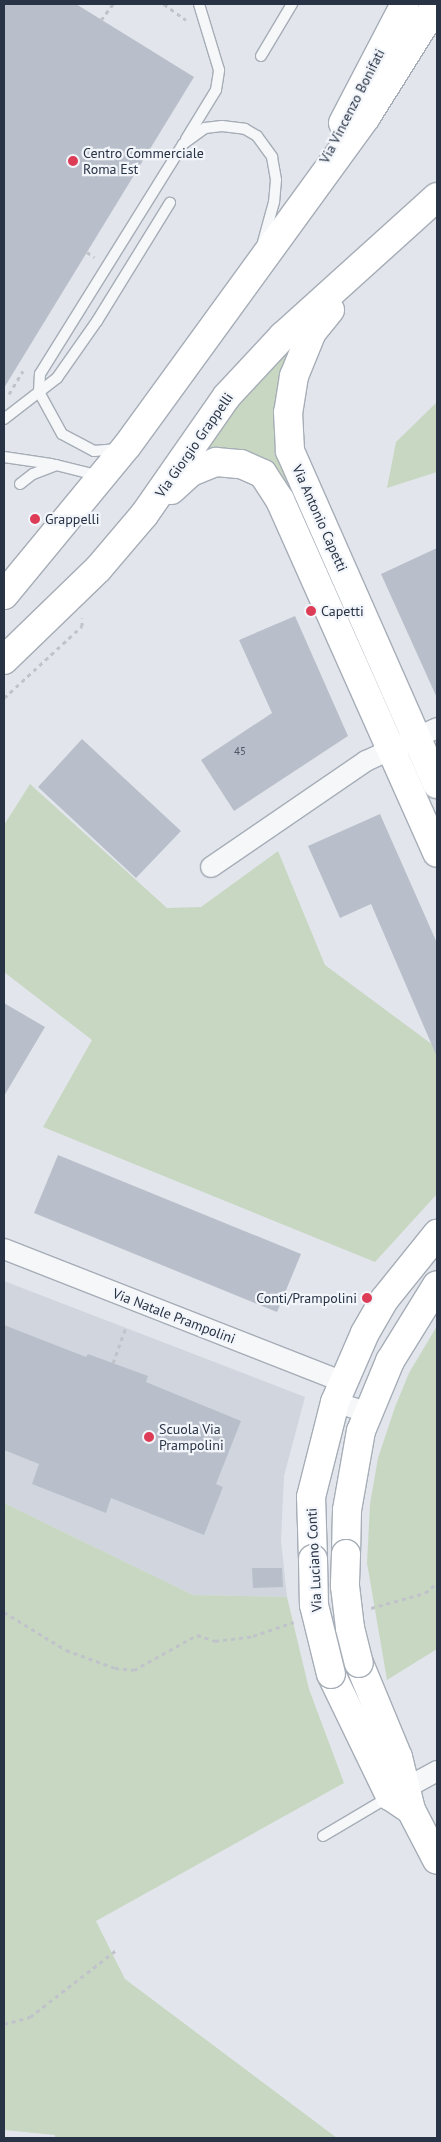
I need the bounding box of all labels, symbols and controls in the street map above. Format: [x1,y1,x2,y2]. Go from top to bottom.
street label: Via Vincenzo Bonifati [316,46,388,166]
place label: Centro Commerciale Roma Est [83,145,204,178]
marker: Centro Commerciale Roma Est [67,155,79,167]
street label: Via Giorgio Grappelli [152,389,236,501]
street label: Via Antonio Capetti [289,462,351,574]
place label: Grappelli [45,511,99,527]
marker: Grappelli [29,513,41,525]
place label: Capetti [321,603,364,619]
marker: Capetti [305,605,317,617]
house number: 45 [234,744,246,758]
street label: Via Natale Prampolini [110,1285,238,1347]
place label: Conti/Prampolini [256,1290,357,1306]
marker: Conti/Prampolini [361,1292,373,1304]
place label: Scuola Via Prampolini [159,1421,224,1454]
marker: Scuola Via Prampolini [143,1431,155,1443]
street label: Via Luciano Conti [303,1508,325,1612]

